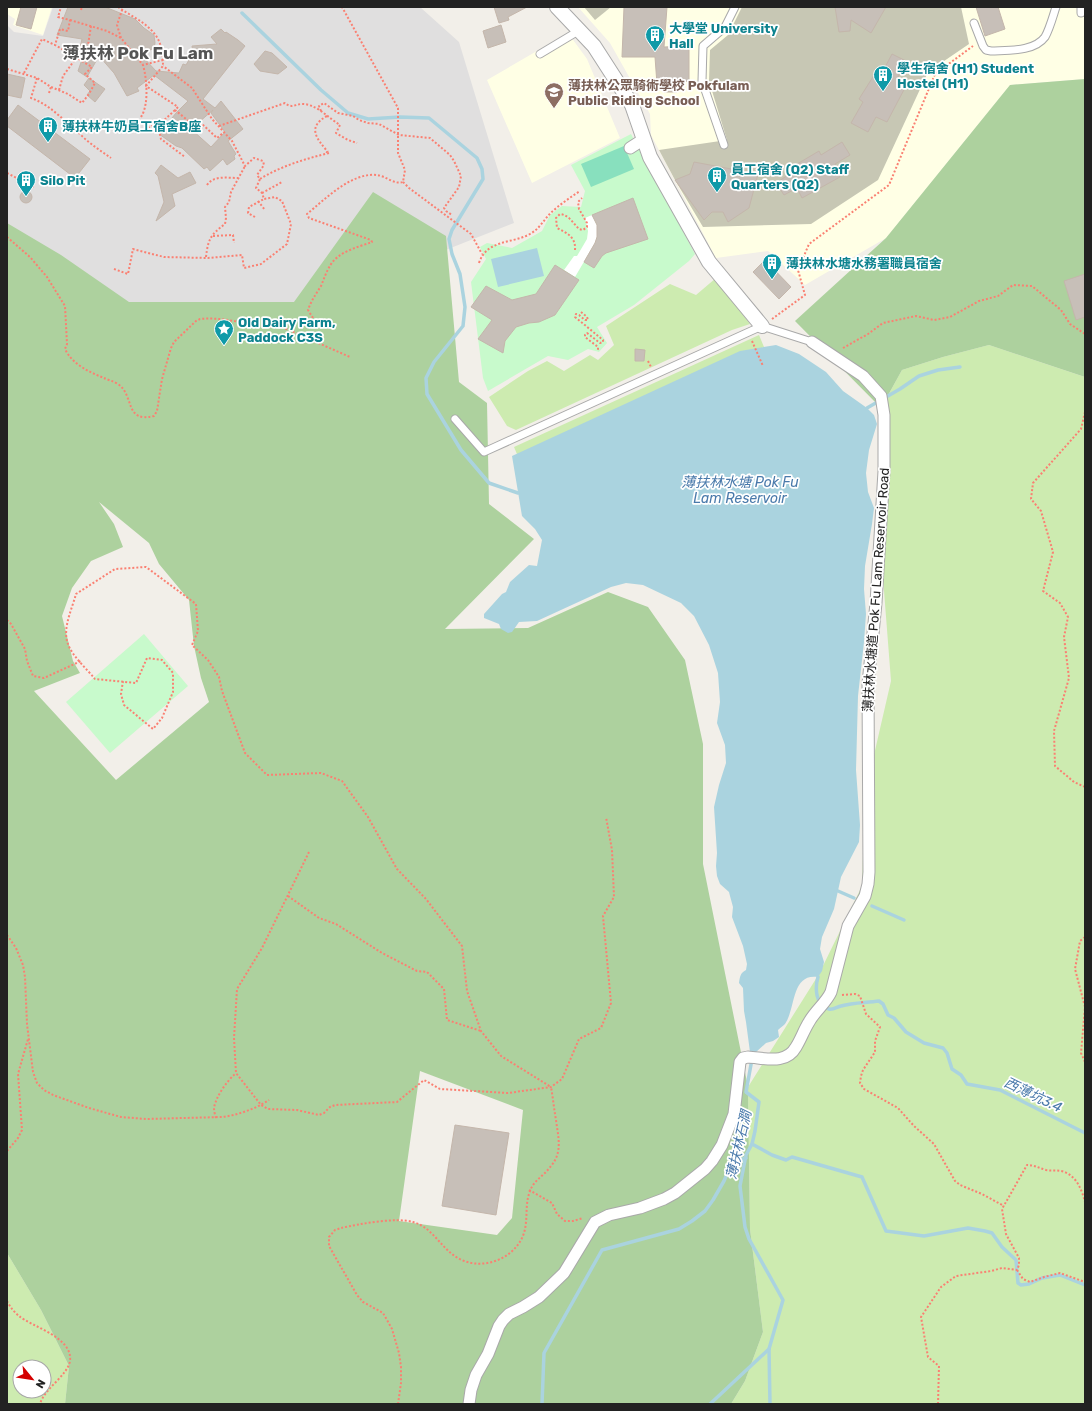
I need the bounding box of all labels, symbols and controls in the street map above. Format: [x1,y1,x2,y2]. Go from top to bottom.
place label: 大學堂 University Hall [669,21,778,51]
building icon: 大學堂 University Hall [644,24,666,52]
district label: 薄扶林 Pok Fu Lam [63,43,213,63]
place label: 學生宿舍 (H1) Student Hostel (H1) [897,61,1034,91]
building icon: 學生宿舍 (H1) Student Hostel (H1) [872,64,894,92]
place label: 薄扶林公眾騎術學校 Pokfulam Public Riding School [568,78,750,108]
school or university icon: 薄扶林公眾騎術學校 Pokfulam Public Riding School [543,81,565,109]
building icon: 薄扶林牛奶員工宿舍B座 [37,115,59,143]
place label: 薄扶林牛奶員工宿舍B座 [62,119,201,134]
place label: 員工宿舍 (Q2) Staff Quarters (Q2) [731,162,850,192]
building icon: 員工宿舍 (Q2) Staff Quarters (Q2) [706,165,728,193]
building icon: Silo Pit [15,169,37,197]
place label: Silo Pit [40,173,85,188]
building icon: 薄扶林水塘水務署職員宿舍 [761,252,783,280]
place label: 薄扶林水塘水務署職員宿舍 [786,256,942,271]
place label: Old Dairy Farm, Paddock C3S [238,315,336,345]
place icon: Old Dairy Farm, Paddock C3S [213,318,235,346]
street label: 薄扶林水塘道 Pok Fu Lam Reservoir Road [860,467,892,713]
water label: 薄扶林水塘 Pok Fu Lam Reservoir [681,474,799,507]
water label: 西薄坑3.4 [1001,1074,1065,1116]
water label: 薄扶林石澗 [723,1107,756,1181]
north arrow [12,1359,52,1399]
text: N [33,1377,48,1390]

